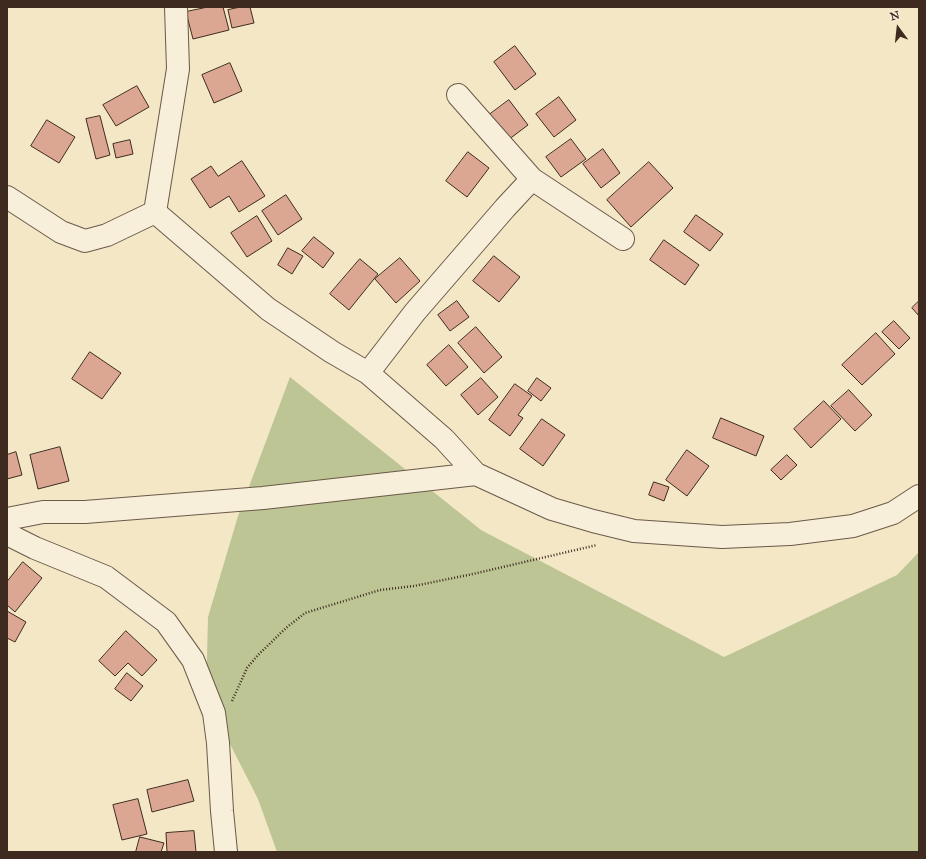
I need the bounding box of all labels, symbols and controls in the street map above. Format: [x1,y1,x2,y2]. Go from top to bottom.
north arrow [878,8,918,48]
text: N [889,8,901,23]

